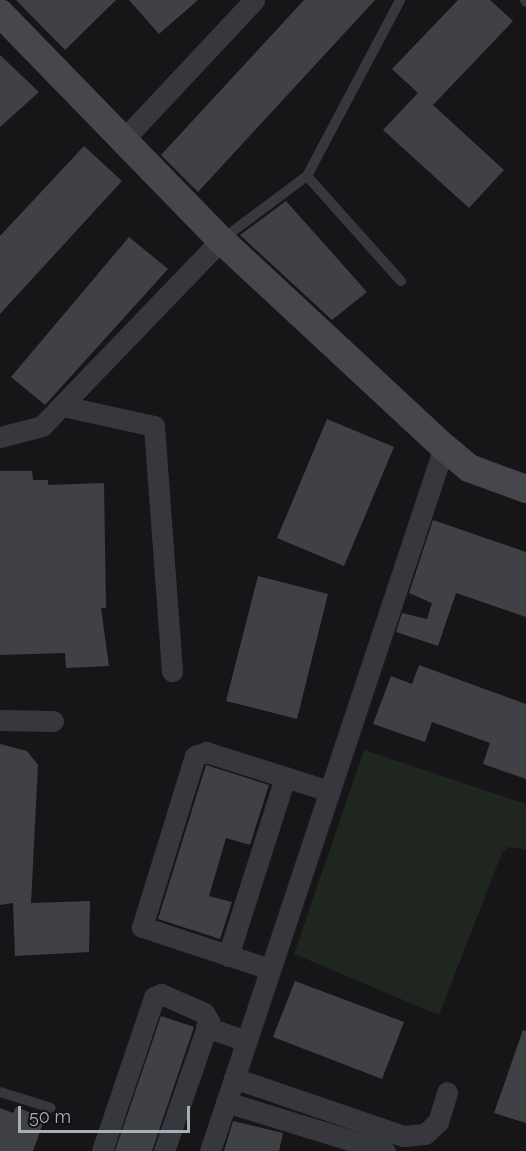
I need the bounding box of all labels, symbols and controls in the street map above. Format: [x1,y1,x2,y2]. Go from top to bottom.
scale bar [21,1094,194,1132]
text: 50 m [29,1106,71,1127]

